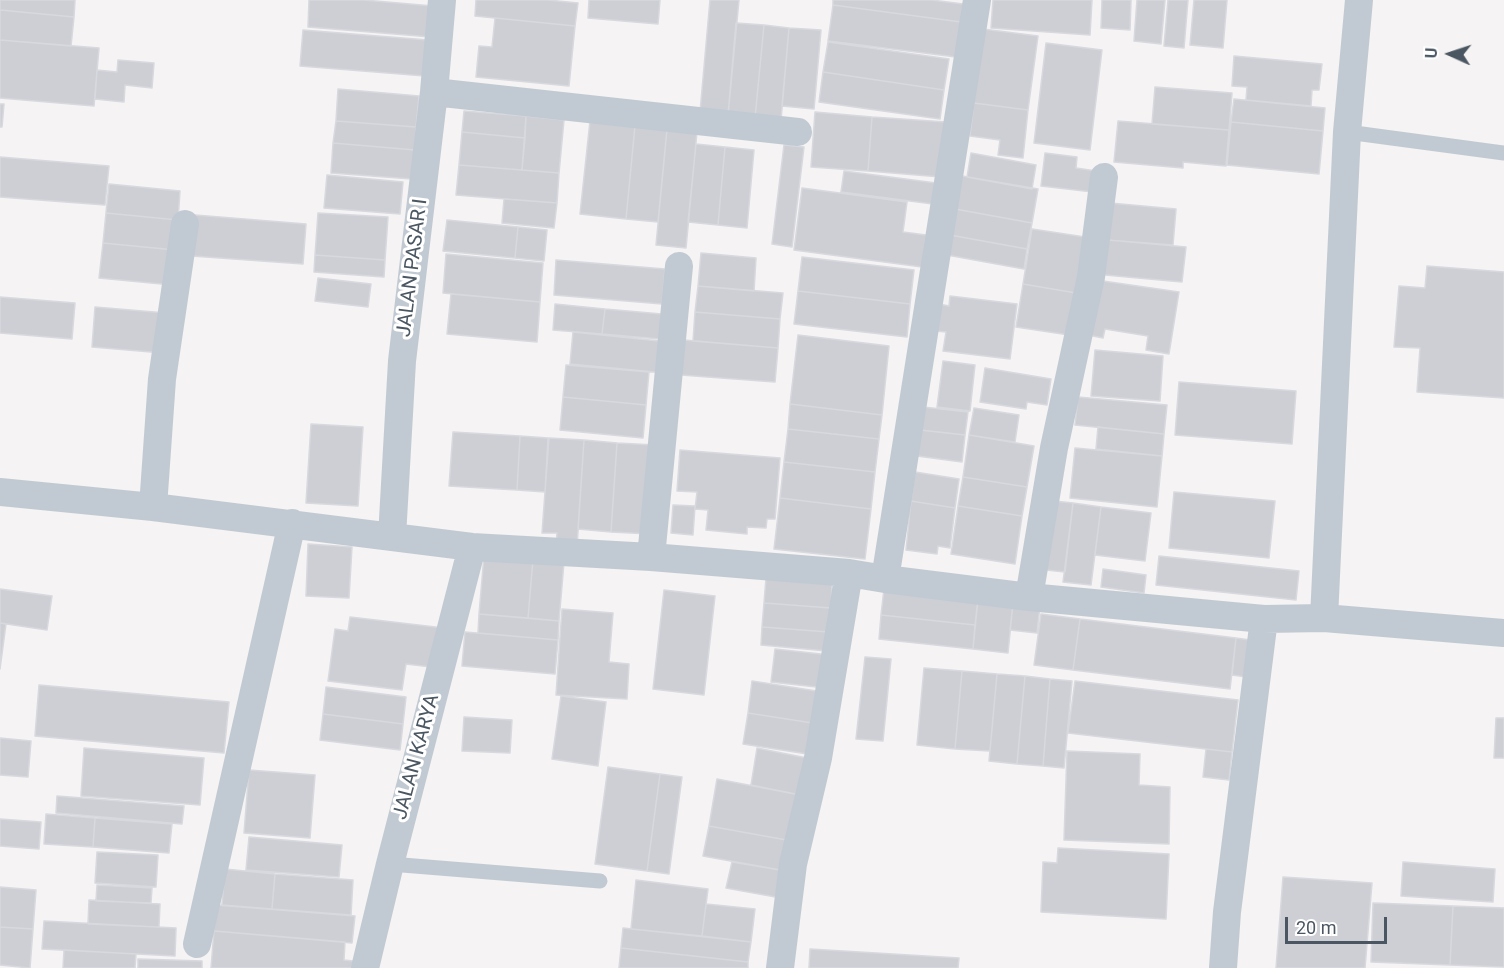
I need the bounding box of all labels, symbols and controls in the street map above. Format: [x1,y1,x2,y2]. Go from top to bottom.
north arrow [1420,24,1480,84]
text: U [1422,47,1441,59]
street label: JALAN PASAR I [393,198,433,338]
street label: JALAN KARYA [389,692,445,822]
scale bar [1288,905,1390,943]
text: 20 m [1296,917,1336,938]

